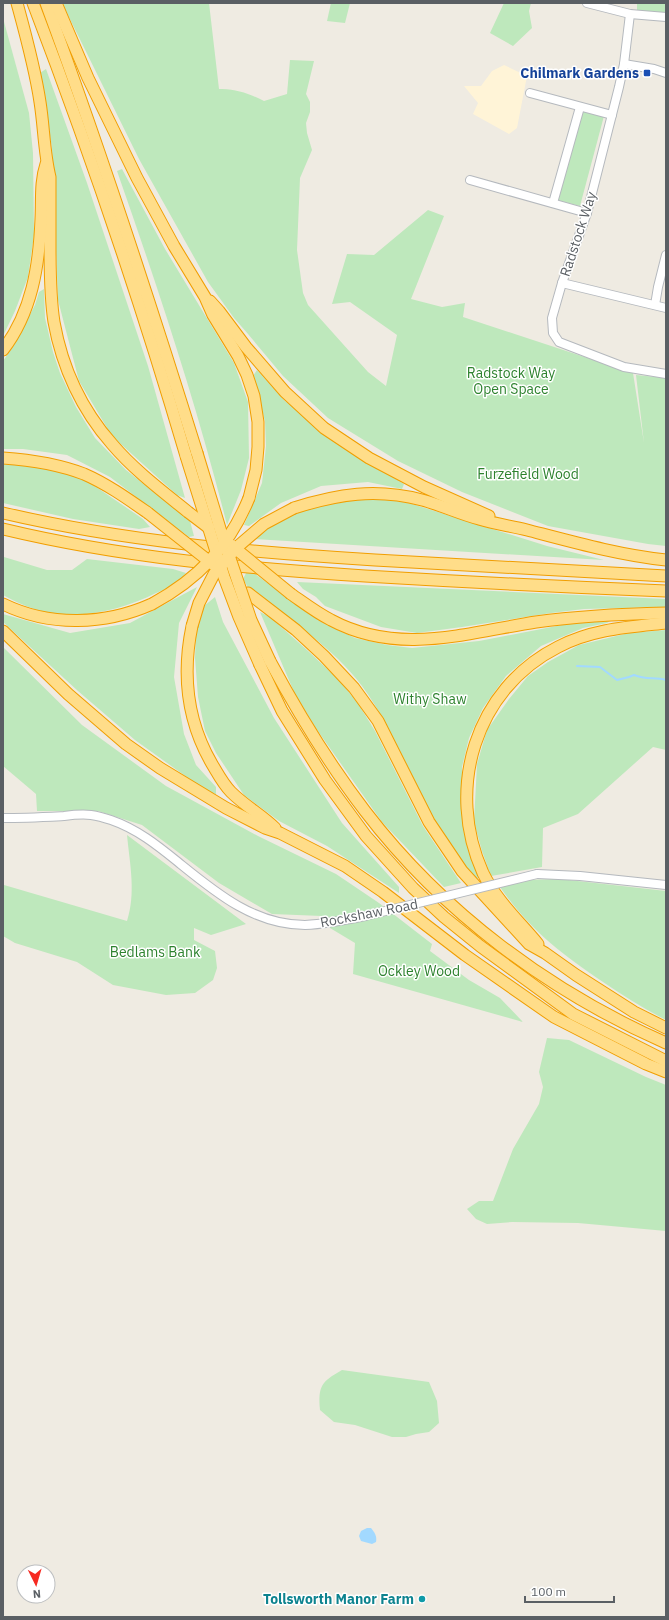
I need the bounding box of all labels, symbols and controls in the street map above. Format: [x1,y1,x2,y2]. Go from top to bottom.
place label: Chilmark Gardens [520,64,639,82]
marker: Chilmark Gardens [642,68,652,78]
street label: Radstock Way [556,189,600,279]
park label: Radstock Way Open Space [467,364,555,398]
park label: Furzefield Wood [477,465,579,483]
park label: Withy Shaw [393,690,467,708]
street label: Rockshaw Road [319,895,419,931]
park label: Bedlams Bank [110,943,201,961]
park label: Ockley Wood [378,962,460,980]
north arrow [16,1564,56,1604]
scale bar [525,1578,614,1604]
text: 100 m [531,1584,566,1599]
text: N [32,1587,41,1601]
place label: Tollsworth Manor Farm [263,1590,414,1608]
marker: Tollsworth Manor Farm [417,1594,427,1604]

